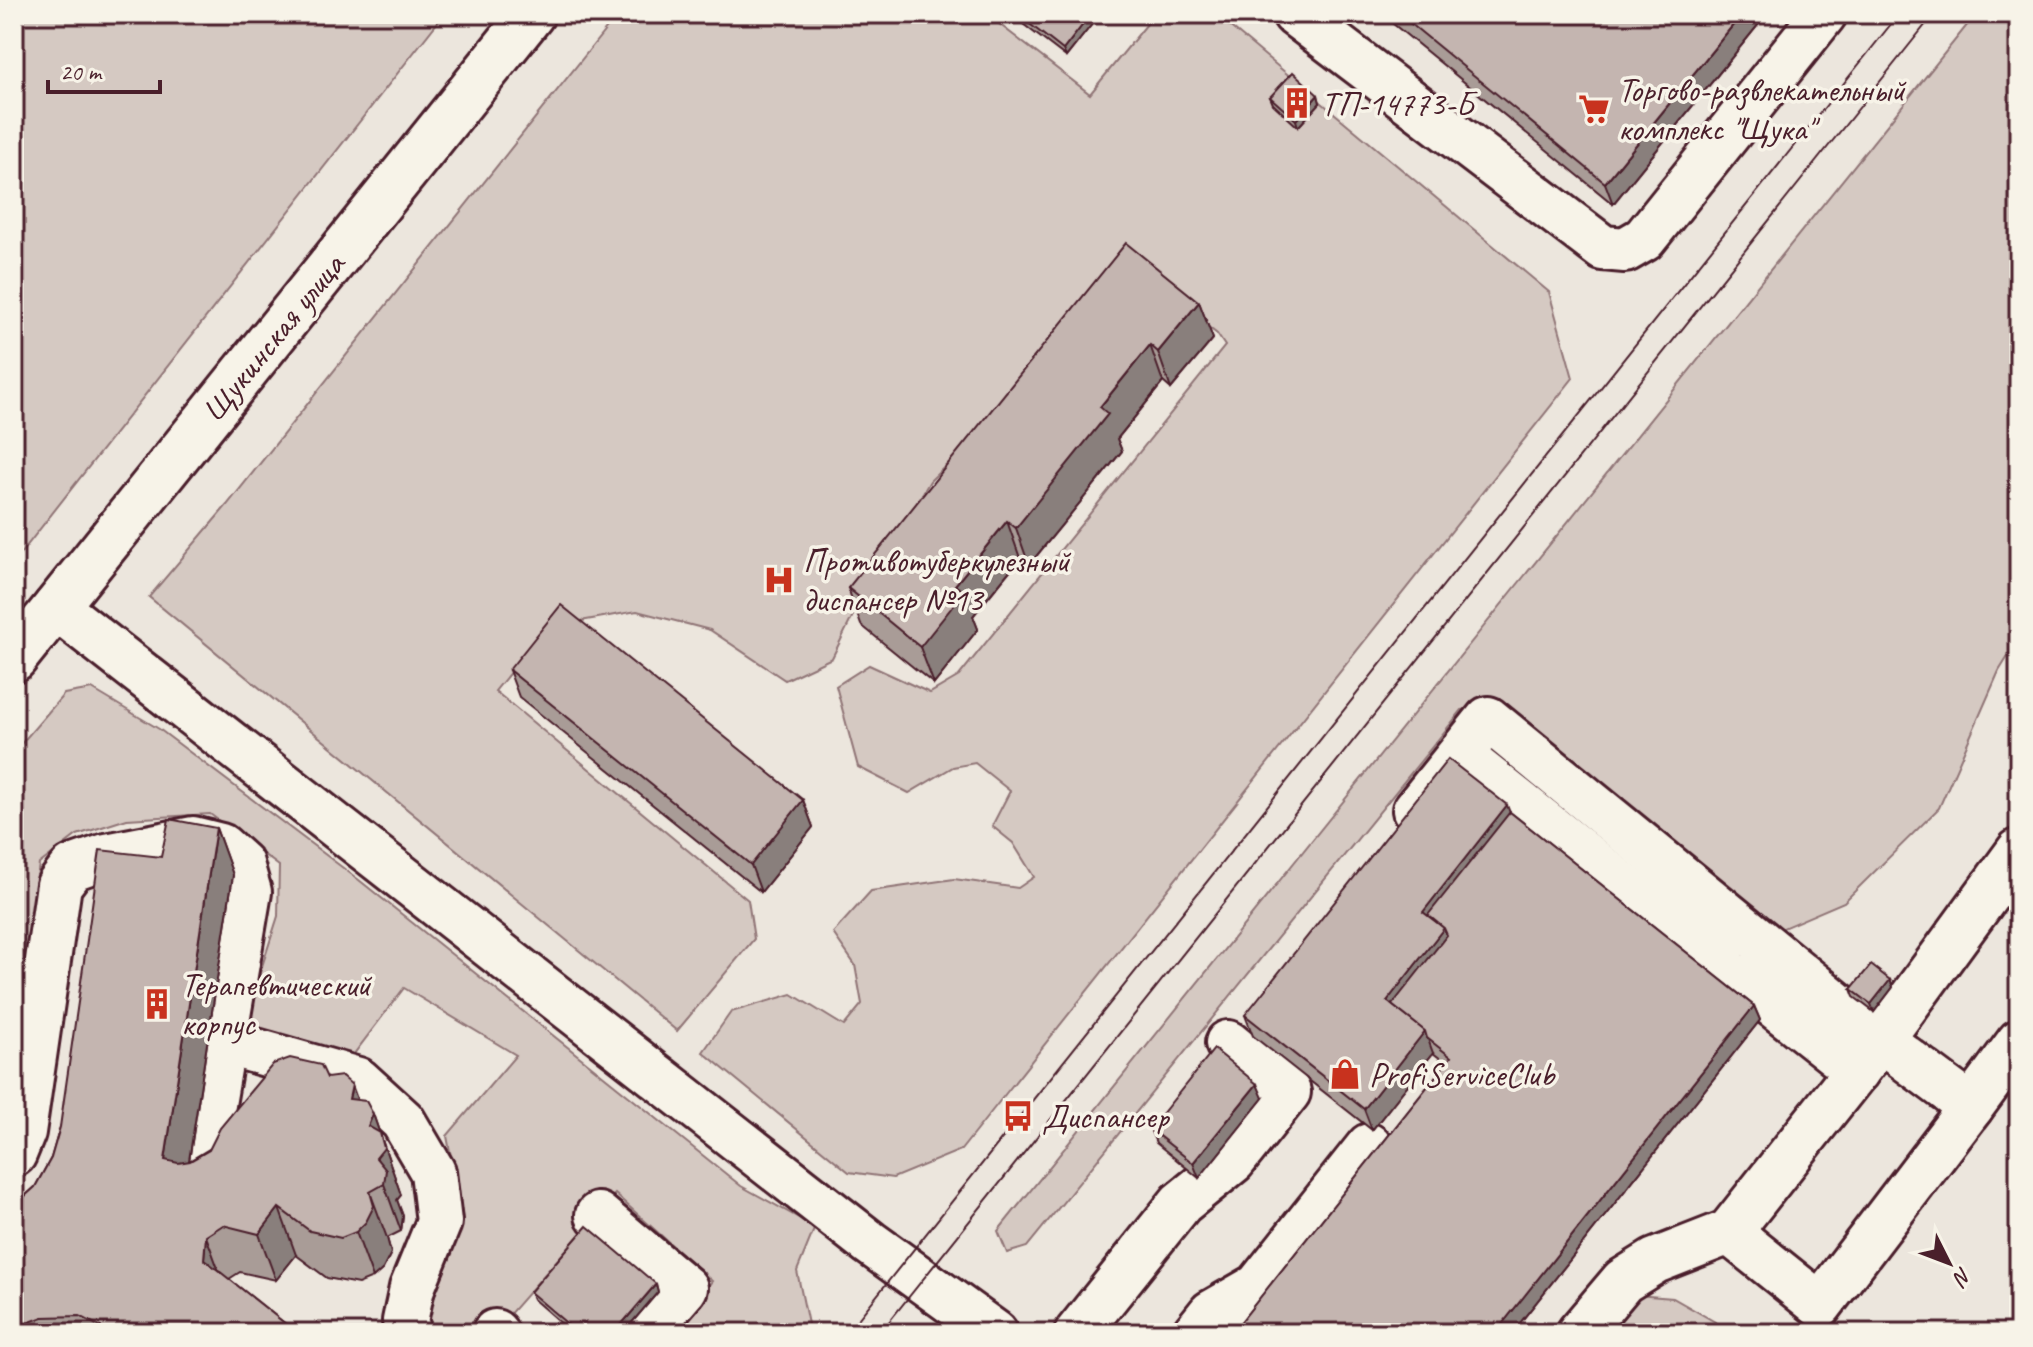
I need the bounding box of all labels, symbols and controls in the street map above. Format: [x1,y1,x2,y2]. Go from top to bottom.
scale bar [48,44,160,94]
text: 20 m [60,57,103,87]
place label: Торгово-развлекательный комплекс "Щука" [1618,68,1907,150]
place label: ТП-14773-Б [1321,82,1479,125]
building icon: ТП-14773-Б [1280,86,1314,120]
supermarket icon: Торгово-развлекательный комплекс "Щука" [1577,92,1611,126]
street label: Щукинская улица [192,243,355,430]
place label: Противотуберкулезный диспансер №13 [803,539,1071,621]
hospital icon: Противотуберкулезный диспансер №13 [762,563,796,597]
place label: Терапевтический корпус [181,963,373,1045]
building icon: Терапевтический корпус [140,987,174,1021]
place label: ProfiServiceClub [1369,1053,1557,1096]
shop icon: ProfiServiceClub [1328,1057,1362,1091]
place label: Диспансер [1042,1095,1170,1138]
bus stop icon: Диспансер [1001,1099,1035,1133]
north arrow [1909,1223,1989,1303]
text: N [1946,1261,1978,1293]

